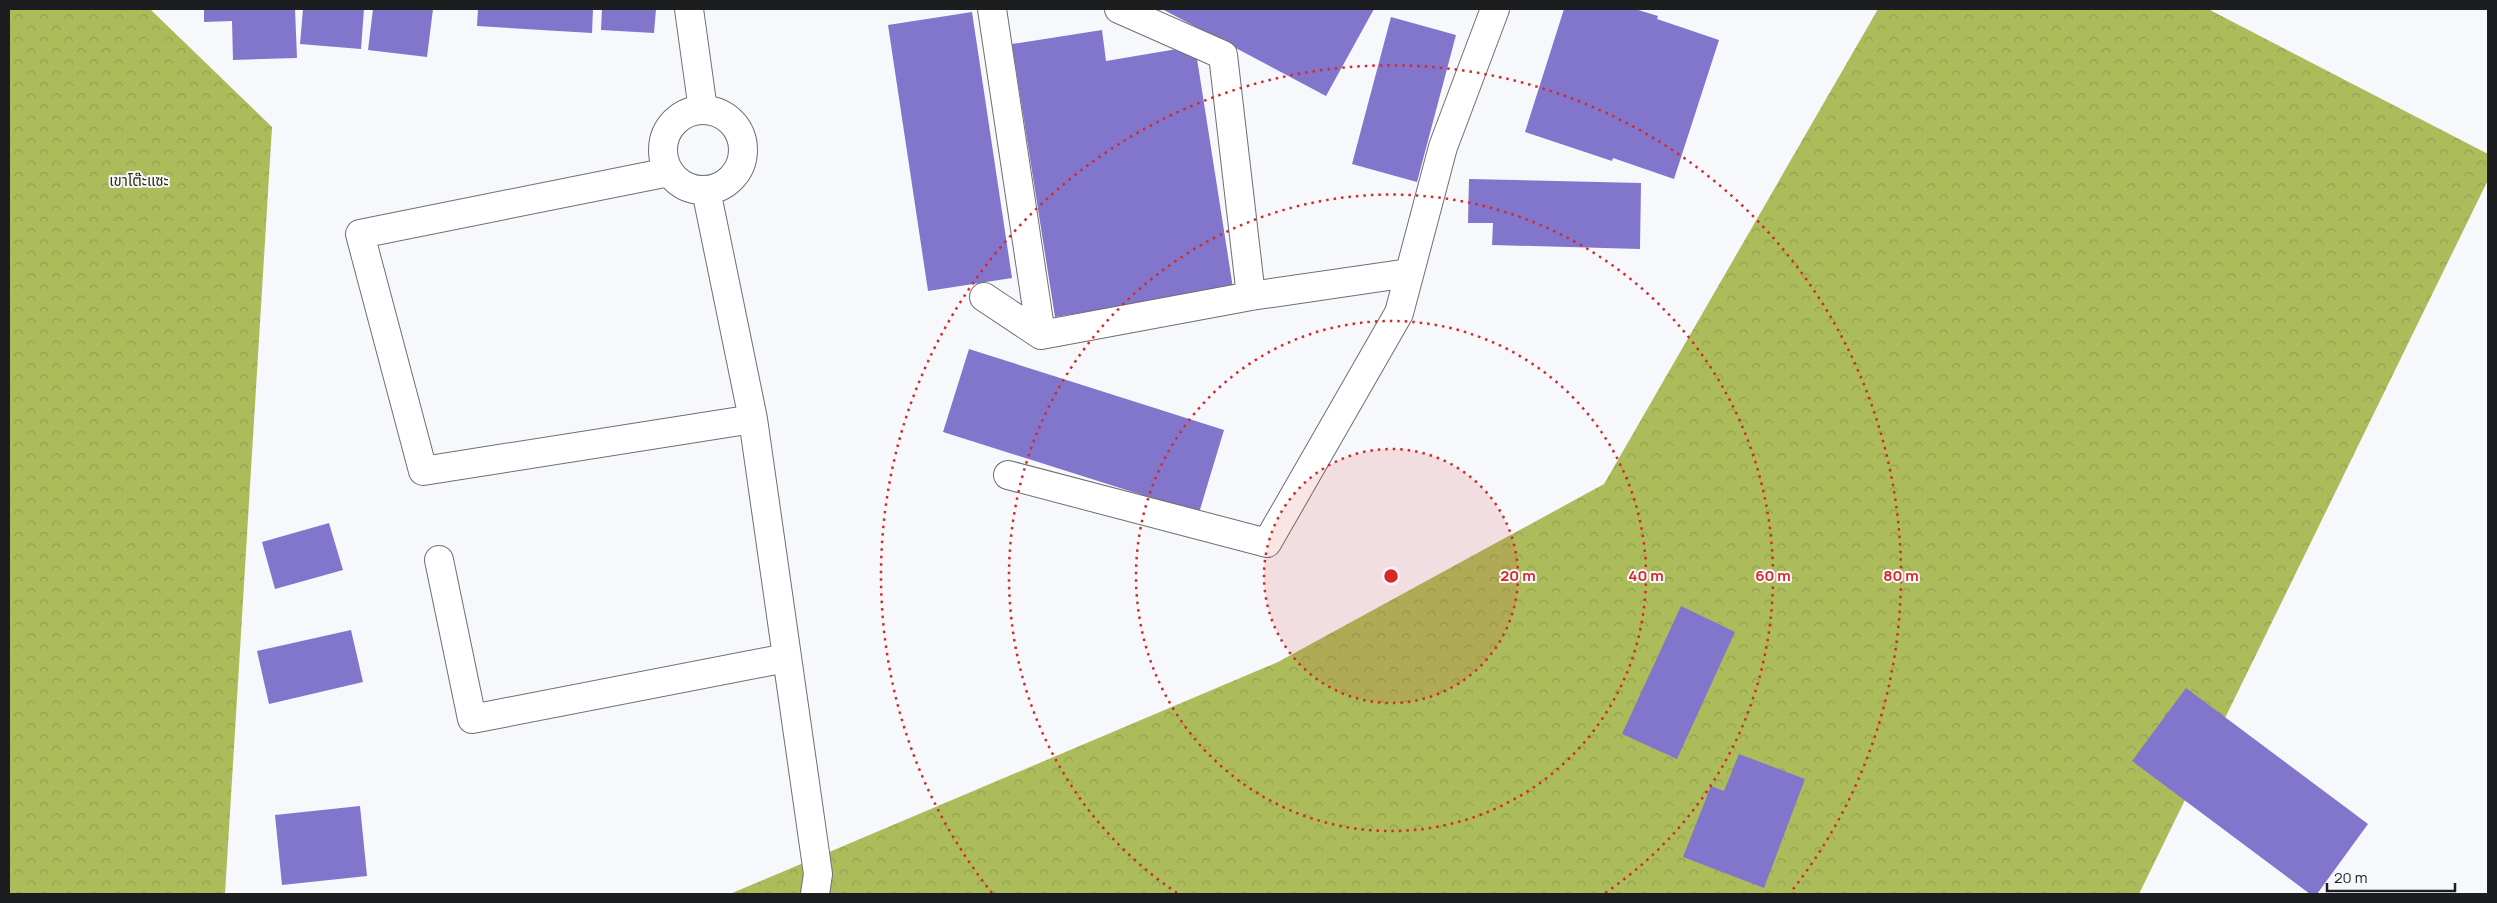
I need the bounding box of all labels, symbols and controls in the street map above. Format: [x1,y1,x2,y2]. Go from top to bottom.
park label: เขาโต๊ะแซะ [109,170,169,191]
text: 20 m [1500,565,1536,586]
text: 40 m [1628,565,1664,586]
text: 60 m [1755,565,1791,586]
text: 80 m [1883,565,1919,586]
centre of rings [1382,567,1400,585]
scale bar [2327,860,2454,892]
text: 20 m [2334,867,2367,888]

